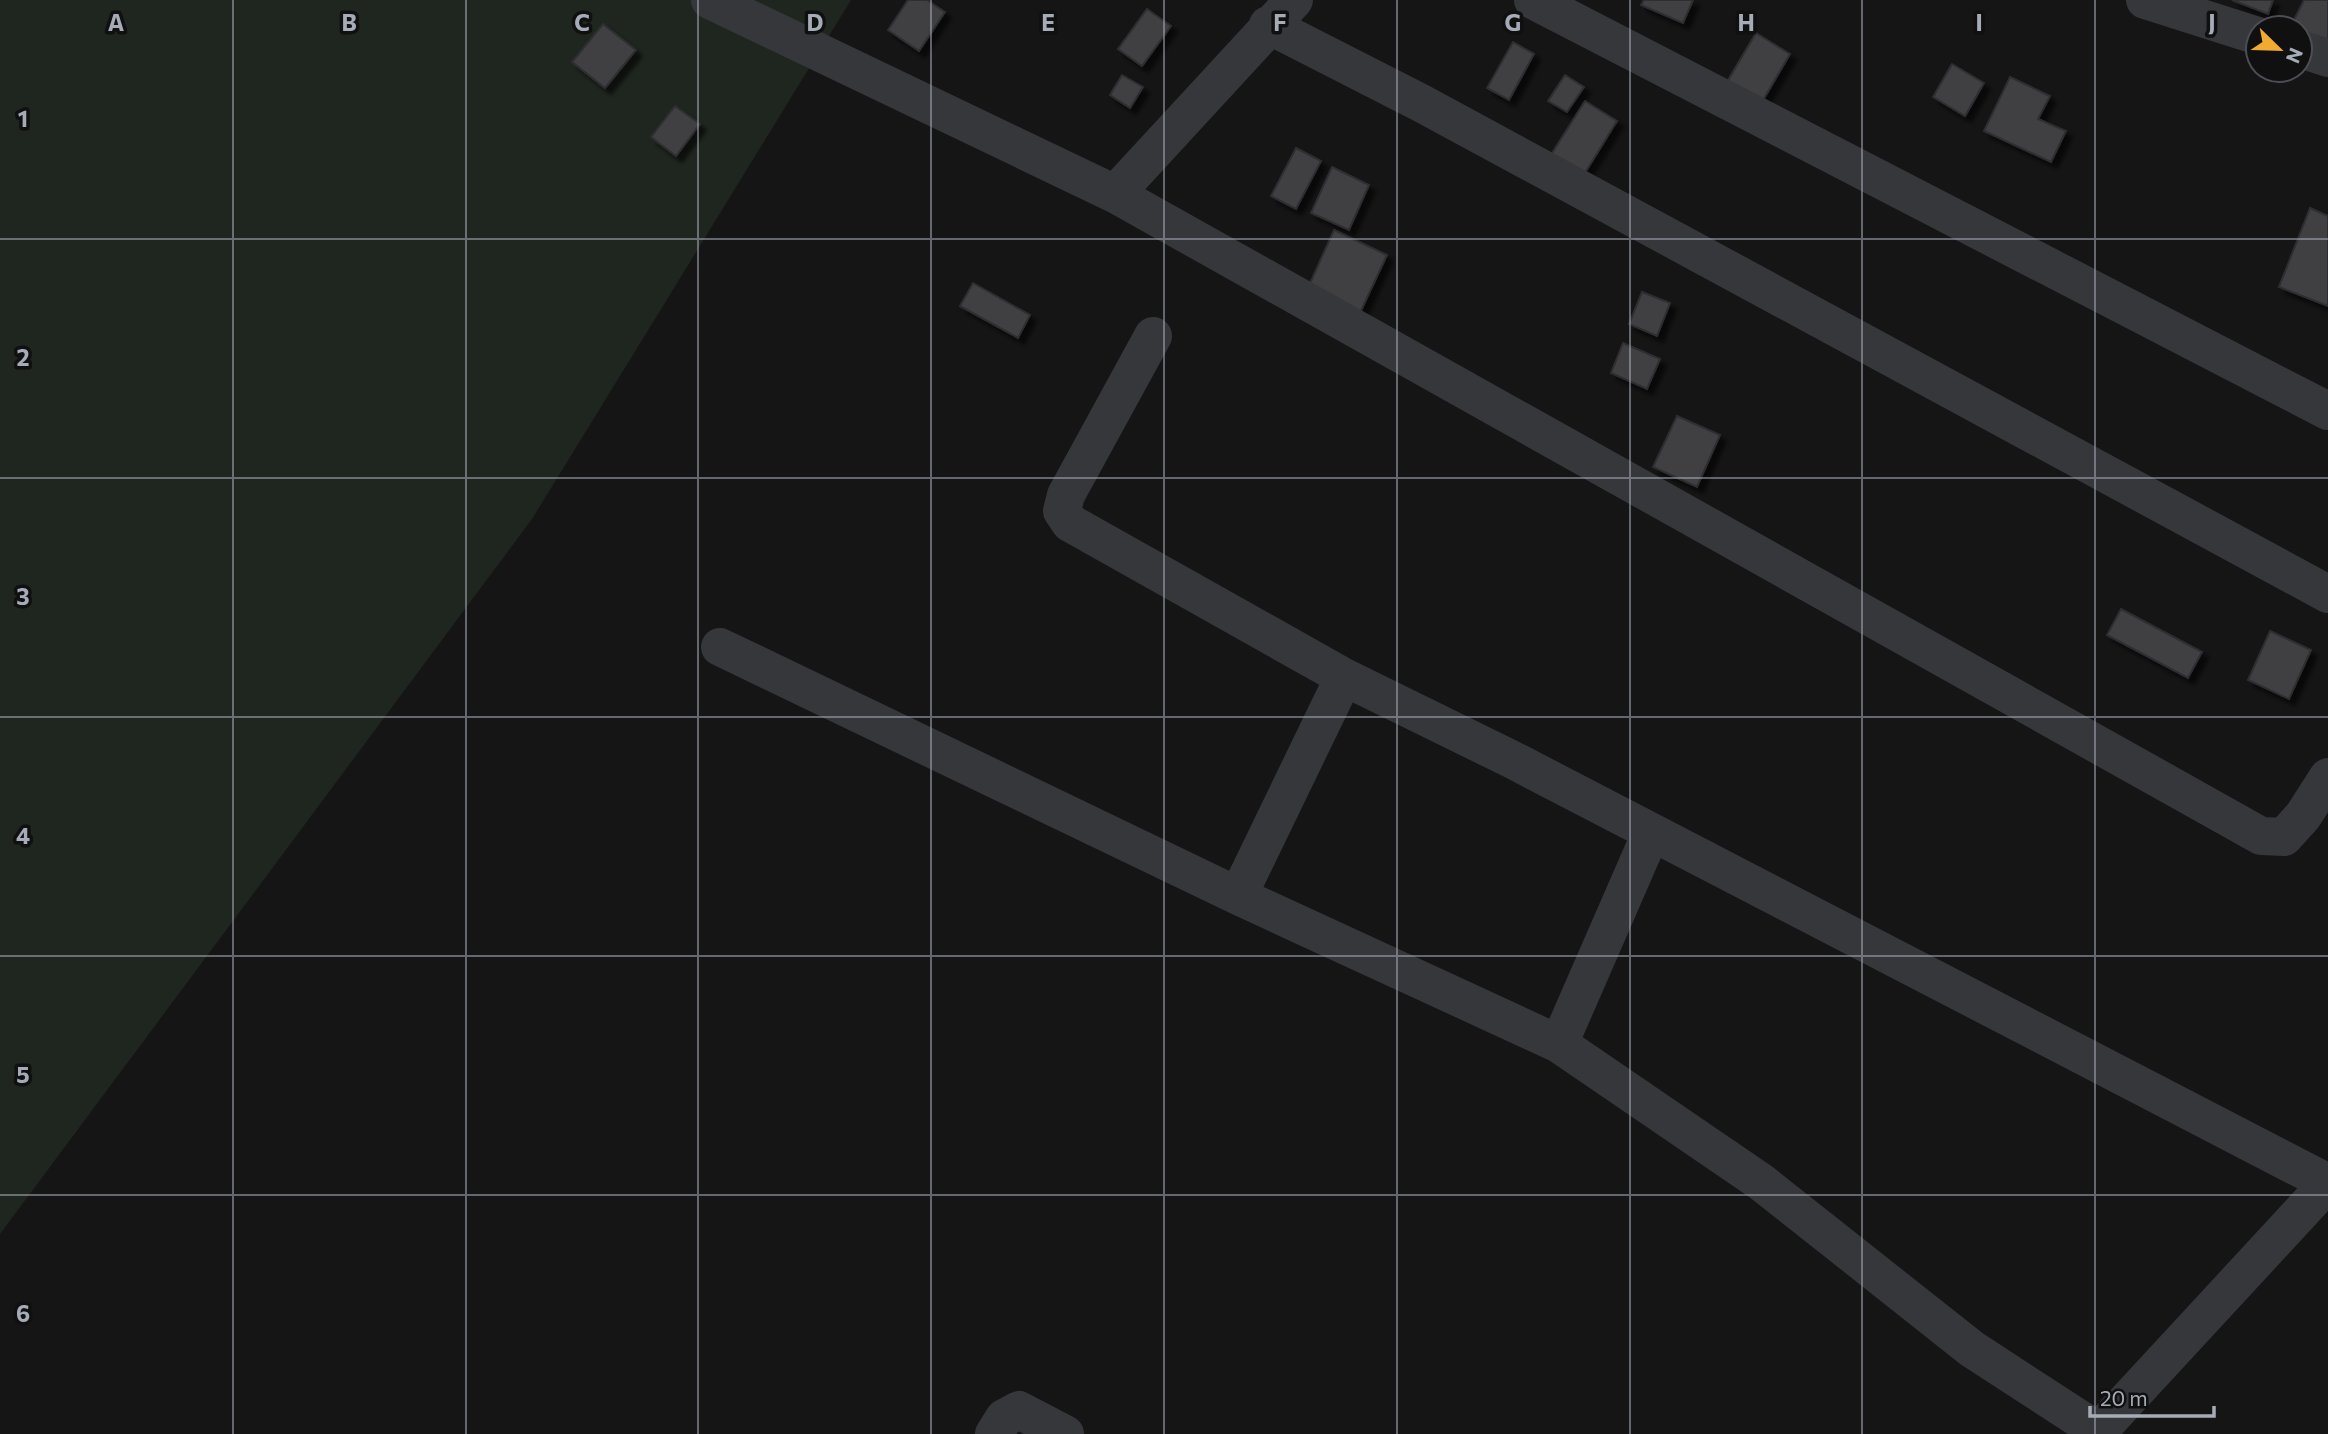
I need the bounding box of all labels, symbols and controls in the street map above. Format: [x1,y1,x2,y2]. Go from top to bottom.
text: A [108,8,125,36]
text: B [341,8,357,36]
text: C [574,8,590,36]
text: D [807,8,824,36]
text: E [1041,8,1055,36]
text: F [1273,8,1287,36]
text: G [1505,8,1521,36]
text: H [1737,8,1755,36]
text: I [1975,8,1983,36]
text: J [2208,8,2216,36]
north arrow [2244,14,2314,84]
text: N [2282,45,2308,67]
text: 1 [18,104,28,132]
text: 2 [16,343,30,371]
text: 3 [16,582,30,610]
text: 4 [16,821,30,849]
text: 5 [16,1060,30,1088]
text: 6 [16,1299,30,1327]
scale bar [2090,1374,2214,1418]
text: 20 m [2100,1385,2148,1410]

